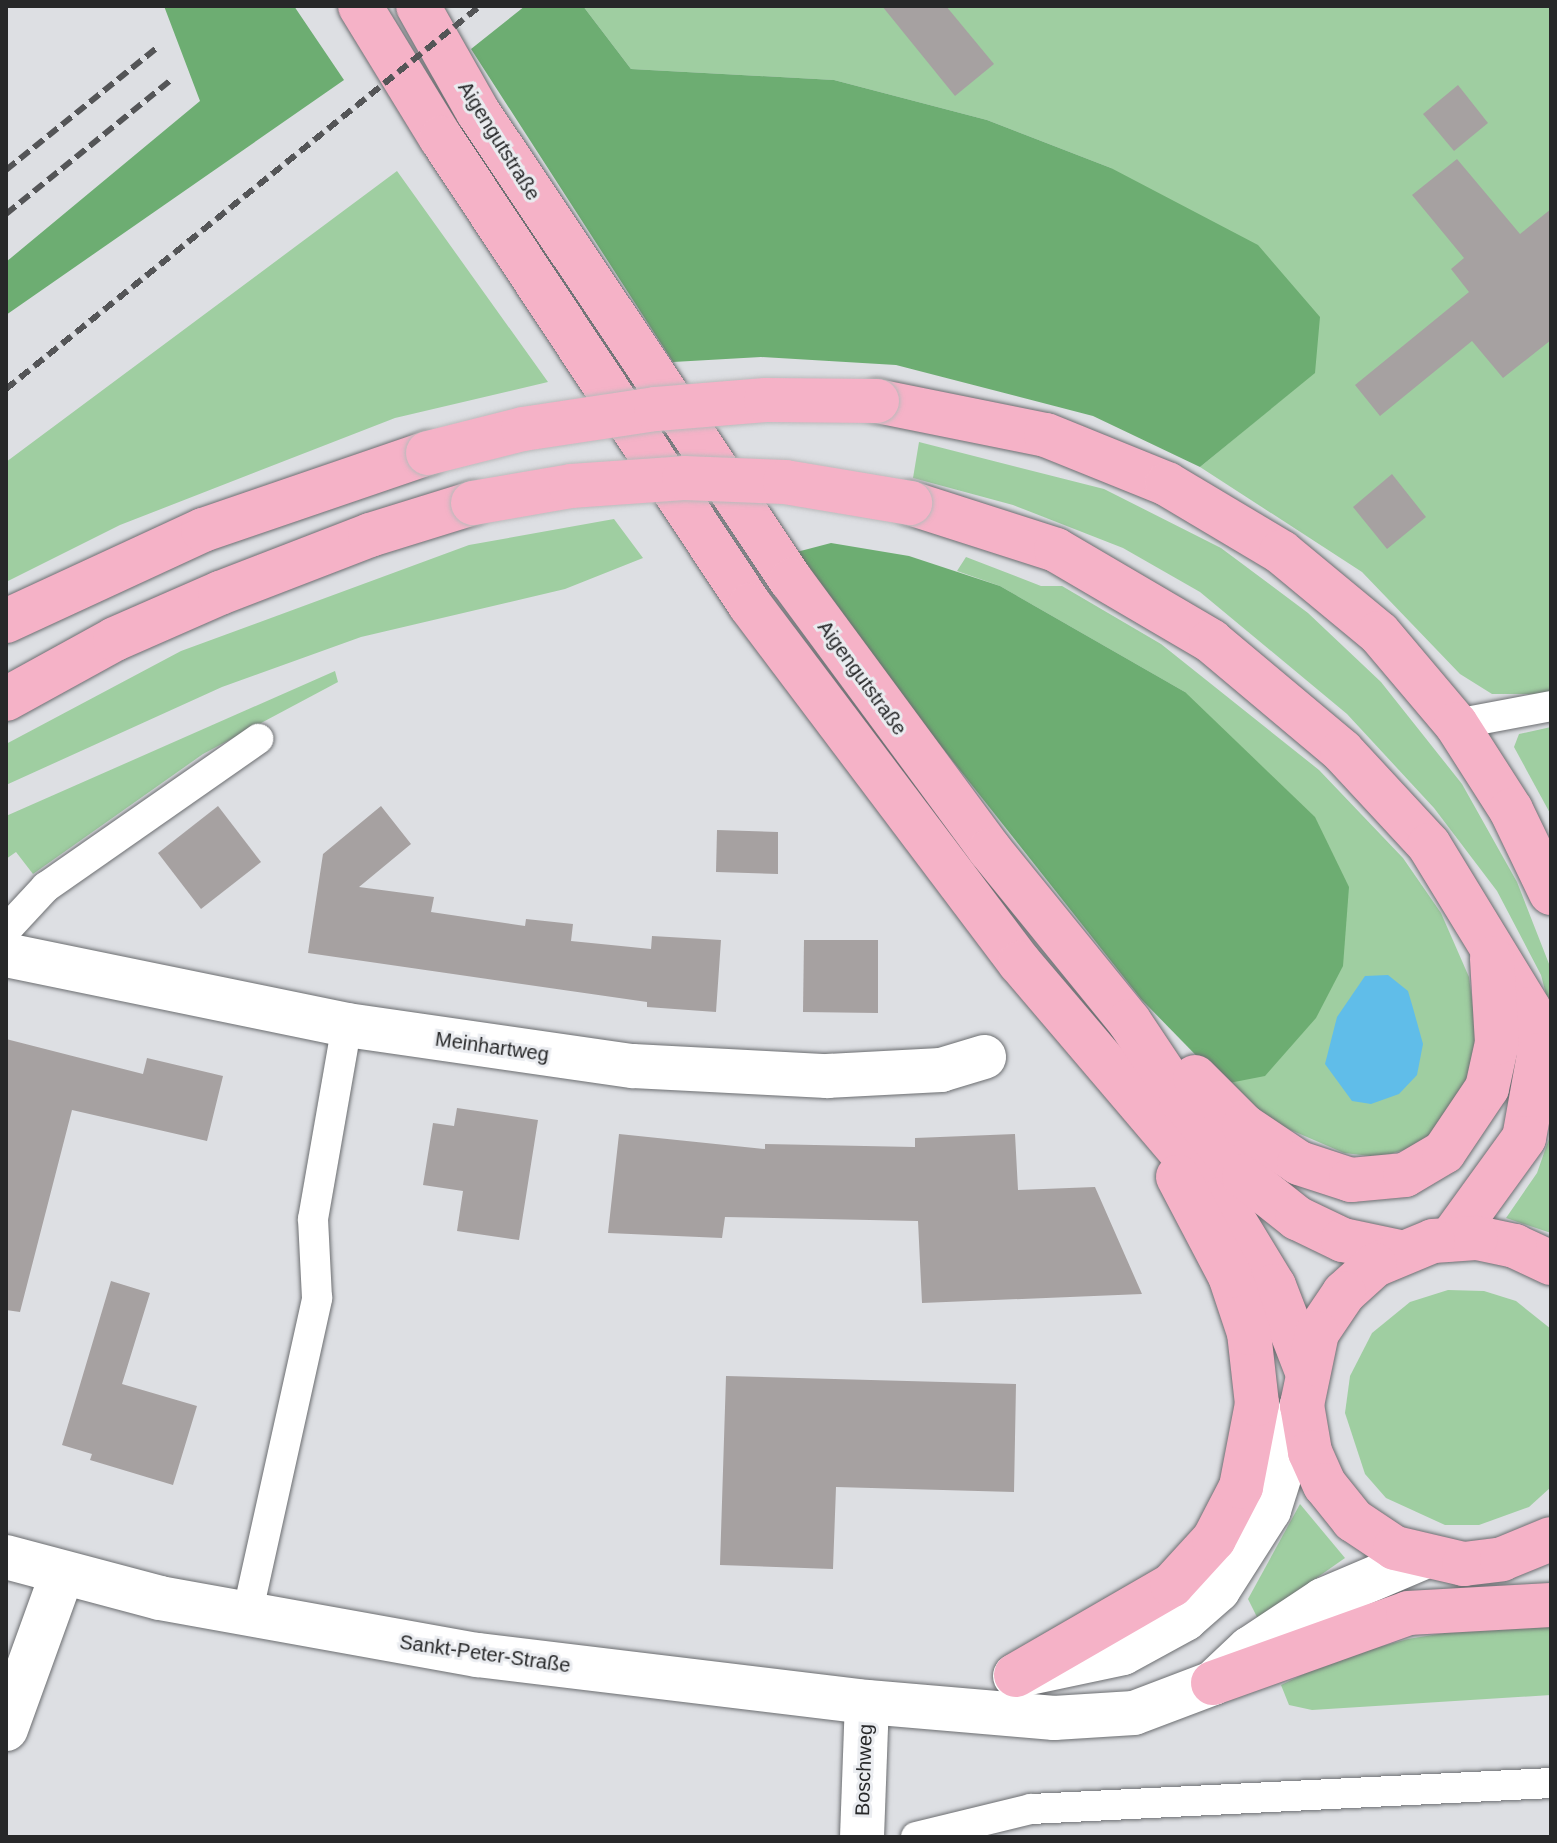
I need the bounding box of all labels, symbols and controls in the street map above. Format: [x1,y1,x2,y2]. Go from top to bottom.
street label: Aigengutstraße [453,77,545,205]
street label: Aigengutstraße [812,616,912,740]
street label: Meinhartweg [434,1027,550,1067]
street label: Sankt-Peter-Straße [398,1630,572,1678]
street label: Boschweg [850,1723,878,1817]

